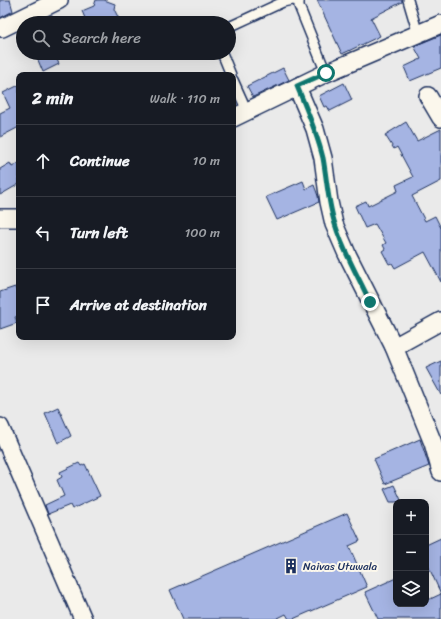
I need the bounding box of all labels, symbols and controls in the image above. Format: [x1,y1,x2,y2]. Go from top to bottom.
search box [16,16,236,60]
text: Search here [62,25,141,51]
icon: search [30,27,52,49]
route start [317,64,335,82]
text: 2 min [32,83,73,113]
text: Walk · 110 m [150,87,220,110]
text: Continue [70,148,130,174]
text: 10 m [193,149,220,172]
icon: ahead [32,150,54,172]
text: Turn left [70,220,128,246]
text: 100 m [185,221,220,244]
icon: left [32,222,54,244]
text: Arrive at destination [70,292,207,318]
route end [361,293,379,311]
icon: arrive [32,294,54,316]
map controls [393,499,429,607]
button: + [393,499,429,535]
button: − [393,535,429,571]
building icon: Naivas Utuwala [282,557,300,575]
place label: Naivas Utuwala [303,557,378,576]
button: layers [393,571,429,607]

